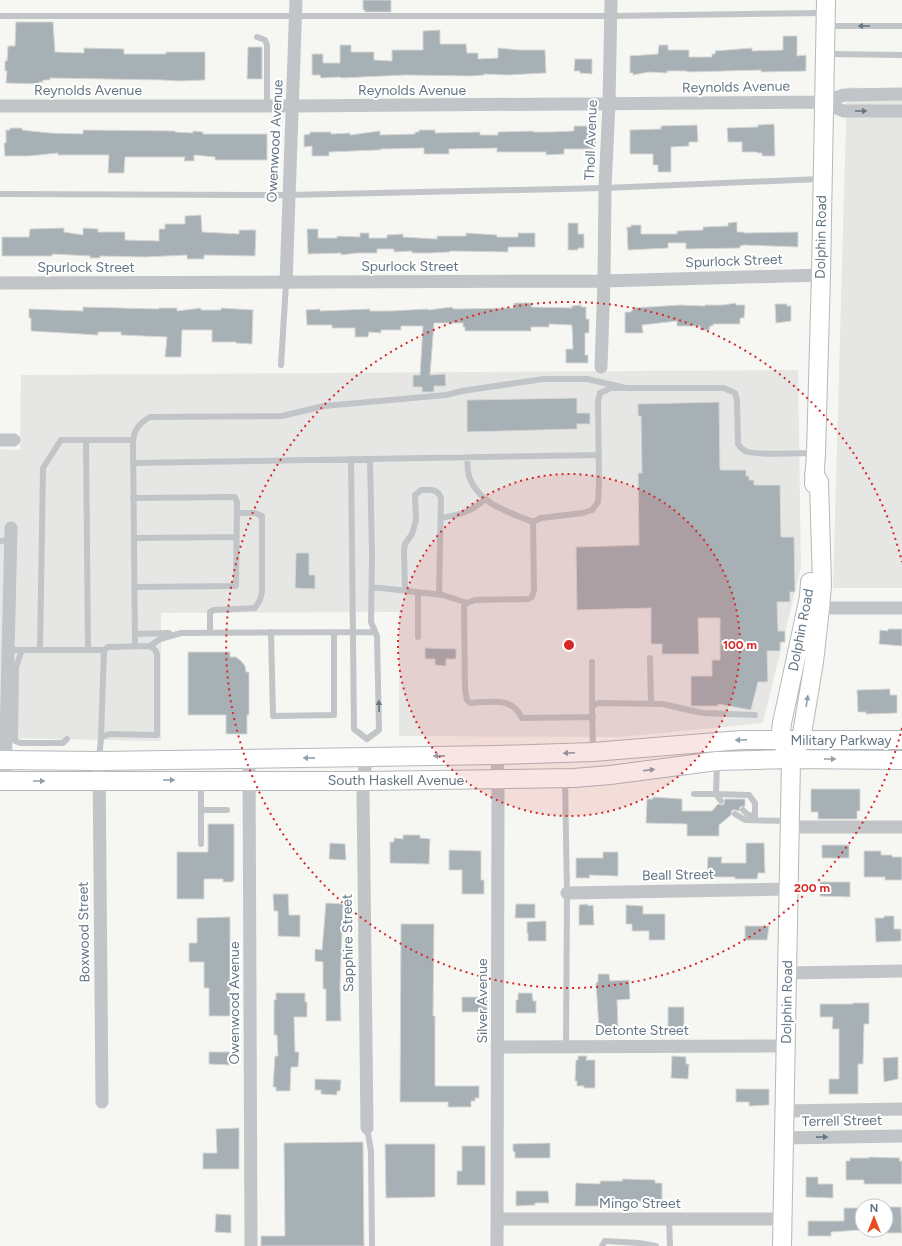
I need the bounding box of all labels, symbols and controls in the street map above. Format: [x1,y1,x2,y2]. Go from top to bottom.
one-way arrow [857,23,870,29]
street label: Reynolds Avenue [682,78,791,96]
street label: Owenwood Avenue [263,79,287,203]
street label: Reynolds Avenue [34,82,142,99]
street label: Reynolds Avenue [358,82,466,99]
street label: Tholl Avenue [581,99,601,181]
one-way arrow [855,108,868,114]
street label: Dolphin Road [812,195,830,279]
street label: Spurlock Street [685,251,783,271]
street label: Spurlock Street [361,258,459,275]
street label: Spurlock Street [37,259,135,276]
street label: Dolphin Road [785,587,817,673]
centre of rings [562,638,576,652]
text: 100 m [723,638,757,652]
one-way arrow [804,695,810,707]
one-way arrow [376,699,382,712]
street label: Military Parkway [790,732,892,749]
one-way arrow [734,737,747,743]
one-way arrow [562,750,575,756]
one-way arrow [432,753,445,759]
one-way arrow [302,755,315,761]
one-way arrow [824,756,837,762]
one-way arrow [643,767,655,773]
street label: South Haskell Avenue [328,772,465,789]
one-way arrow [163,777,176,783]
one-way arrow [33,778,46,784]
street label: Beall Street [642,866,714,884]
street label: Boxwood Street [75,881,93,983]
text: 200 m [794,881,830,895]
street label: Sapphire Street [339,894,357,992]
street label: Owenwood Avenue [226,941,243,1065]
street label: Silver Avenue [474,958,491,1044]
street label: Dolphin Road [778,960,796,1044]
street label: Detonte Street [595,1022,689,1039]
street label: Terrell Street [802,1112,882,1130]
one-way arrow [816,1134,829,1140]
street label: Mingo Street [599,1195,681,1212]
north arrow [854,1198,894,1238]
text: N [870,1202,878,1215]

